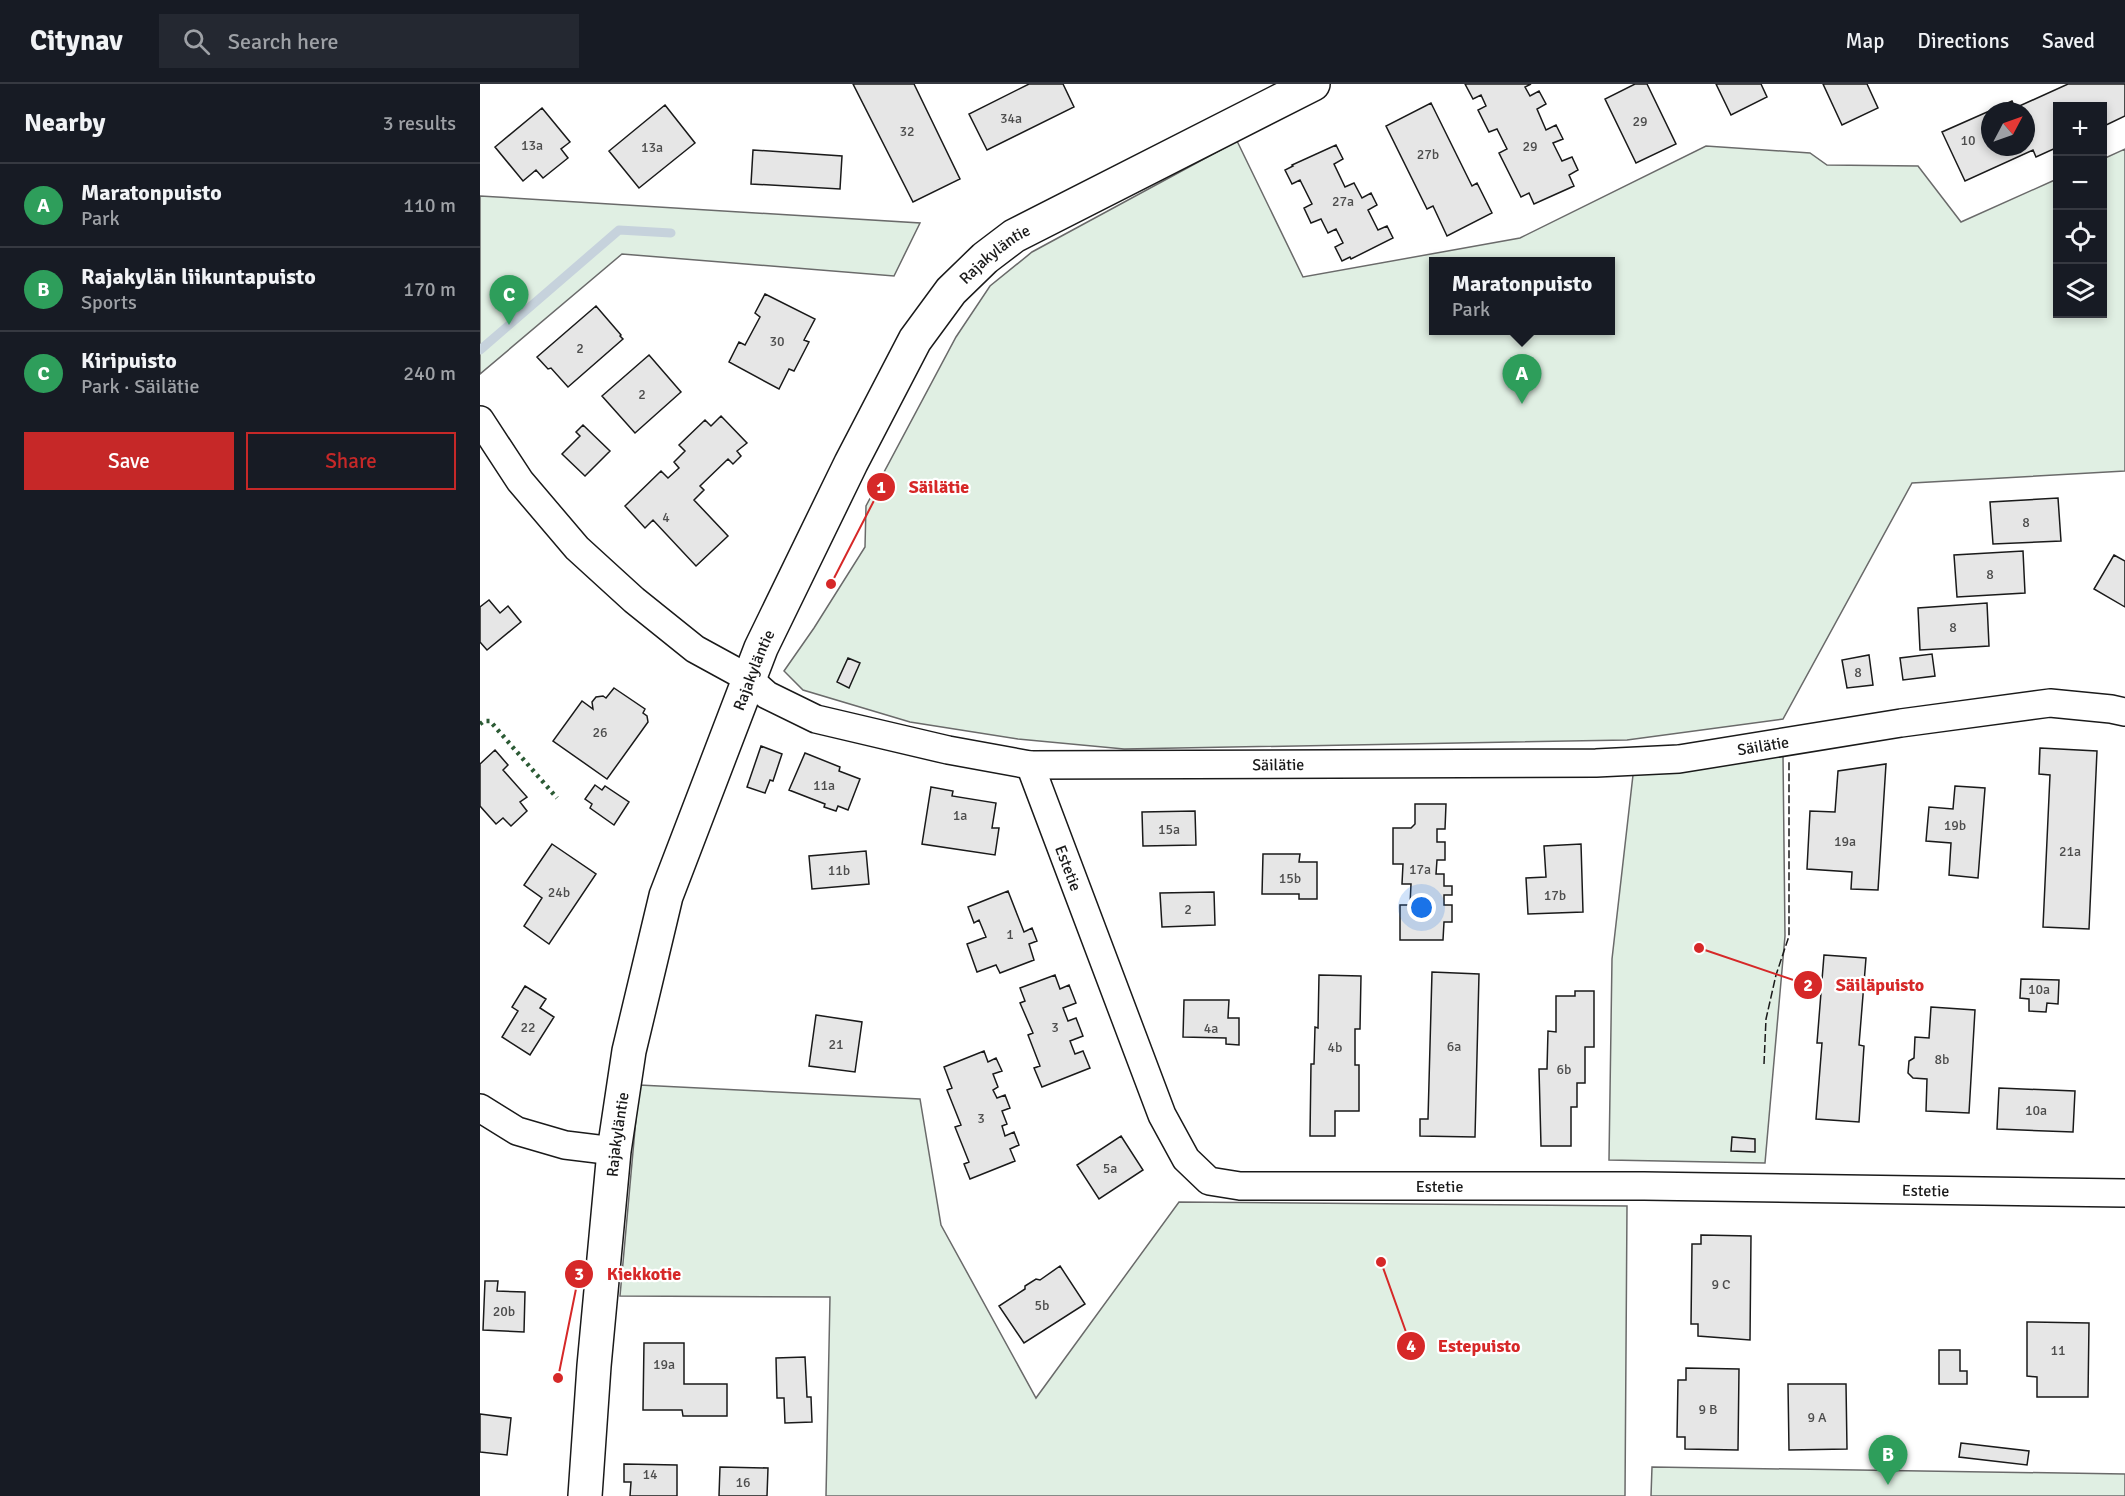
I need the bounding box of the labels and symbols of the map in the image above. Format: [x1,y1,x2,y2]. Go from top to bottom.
north arrow [1981,102,2035,156]
house number: 34a [1000,110,1022,127]
house number: 29 [1632,113,1648,130]
house number: 32 [899,123,915,140]
house number: 10 [1960,132,1976,149]
house number: 13a [521,137,543,154]
house number: 29 [1522,138,1538,155]
house number: 13a [641,139,663,156]
house number: 27b [1417,146,1439,163]
house number: 27a [1332,193,1354,210]
street label: Rajakyläntie [955,221,1034,289]
pin: C [489,276,528,325]
house number: 30 [769,333,785,350]
house number: 2 [576,340,584,357]
pin: A [1502,354,1542,404]
house number: 2 [638,386,646,403]
callout: Säilätie [866,469,981,505]
text: 1 [876,476,886,498]
text: Säilätie [909,476,969,498]
house number: 4 [662,509,670,526]
house number: 8 [2022,514,2030,531]
house number: 8 [1986,566,1994,583]
house number: 8 [1949,619,1957,636]
street label: Rajakyläntie [729,627,779,714]
house number: 8 [1854,664,1862,681]
house number: 26 [592,724,608,741]
street label: Säilätie [1736,732,1791,760]
street label: Säilätie [1252,755,1304,775]
house number: 11a [813,777,835,794]
house number: 1a [953,807,967,824]
house number: 19b [1944,817,1966,834]
house number: 15a [1158,821,1180,838]
house number: 19a [1834,833,1856,850]
street label: Estetie [1050,842,1086,894]
house number: 21a [2059,843,2081,860]
house number: 17a [1409,861,1431,878]
house number: 11b [828,862,850,879]
house number: 15b [1279,870,1301,887]
house number: 24b [548,884,570,901]
house number: 17b [1544,887,1566,904]
your location [1407,893,1436,922]
house number: 2 [1184,901,1192,918]
house number: 1 [1006,926,1014,943]
callout: Säiläpuisto [1793,967,1936,1003]
text: 2 [1803,974,1813,996]
text: Säiläpuisto [1836,974,1924,996]
house number: 10a [2028,981,2050,998]
house number: 22 [520,1019,536,1036]
house number: 3 [1051,1019,1059,1036]
house number: 4a [1204,1020,1218,1037]
house number: 21 [828,1036,844,1053]
house number: 6a [1447,1038,1461,1055]
house number: 4b [1328,1039,1342,1056]
house number: 8b [1935,1051,1949,1068]
house number: 6b [1557,1061,1571,1078]
street label: Rajakyläntie [603,1091,634,1178]
house number: 10a [2025,1102,2047,1119]
house number: 3 [977,1110,985,1127]
house number: 5a [1103,1160,1117,1177]
street label: Estetie [1416,1177,1463,1197]
street label: Estetie [1902,1181,1950,1201]
callout: Kiekkotie [564,1256,693,1292]
text: 3 [574,1263,584,1285]
text: Kiekkotie [607,1263,681,1285]
house number: 9 C [1711,1276,1731,1293]
house number: 5b [1035,1297,1049,1314]
house number: 20b [493,1303,515,1320]
callout: Estepuisto [1396,1328,1532,1364]
text: 4 [1406,1335,1416,1357]
text: Estepuisto [1438,1335,1520,1357]
house number: 11 [2050,1342,2066,1359]
house number: 19a [653,1356,675,1373]
house number: 9 B [1698,1401,1718,1418]
house number: 9 A [1807,1409,1827,1426]
pin: B [1868,1436,1908,1485]
house number: 14 [642,1466,658,1483]
house number: 16 [735,1474,751,1491]

